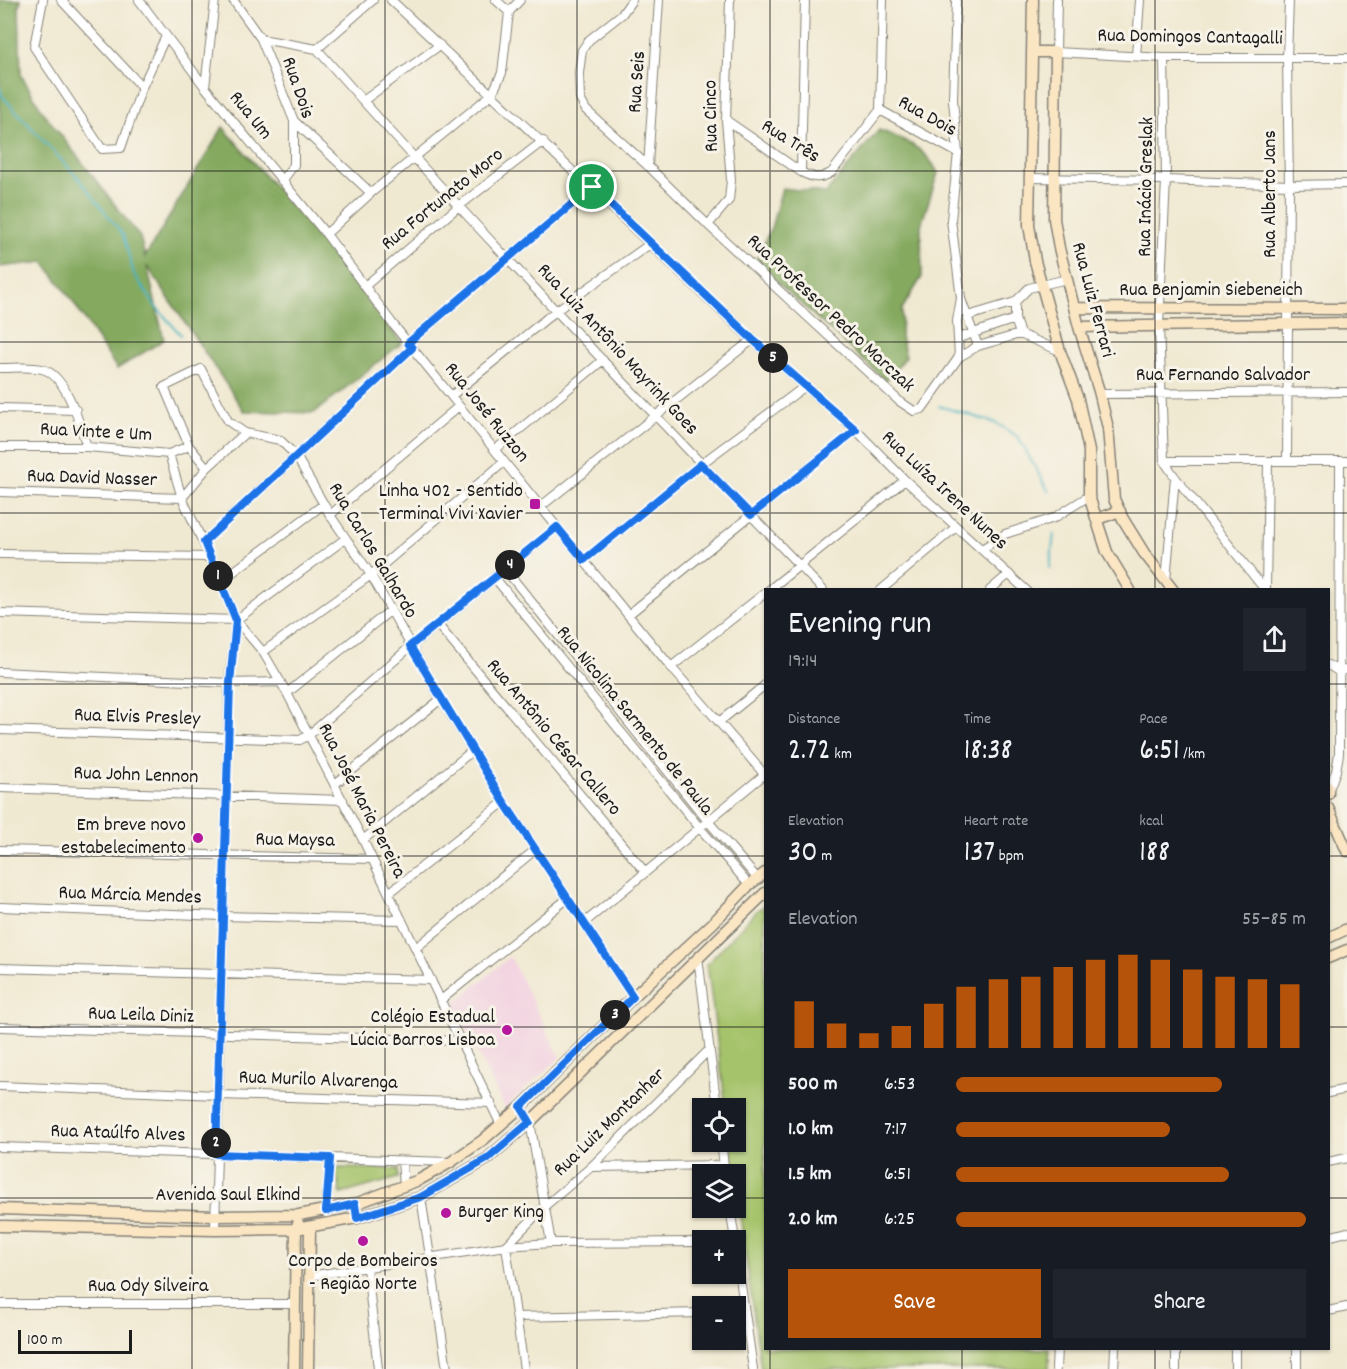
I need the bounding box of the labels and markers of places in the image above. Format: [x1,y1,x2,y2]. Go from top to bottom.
pin [566,161,617,212]
pin: 5 [758,343,788,373]
place label: Linha 402 - Sentido Terminal Vivi Xavier [379,478,524,529]
marker: Linha 402 - Sentido Terminal Vivi Xavier [528,497,542,511]
pin: 4 [495,550,525,580]
pin: 1 [203,561,233,591]
place label: Em breve novo estabelecimento [61,812,186,863]
marker: Em breve novo estabelecimento [191,831,205,845]
pin: 3 [600,1000,630,1030]
place label: Colégio Estadual Lúcia Barros Lisboa [350,1004,496,1055]
marker: Colégio Estadual Lúcia Barros Lisboa [500,1023,514,1037]
pin: 2 [201,1128,231,1158]
place label: Burger King [458,1199,544,1227]
marker: Burger King [439,1206,453,1220]
marker: Corpo de Bombeiros - Região Norte [356,1234,370,1248]
place label: Corpo de Bombeiros - Região Norte [288,1248,438,1299]

